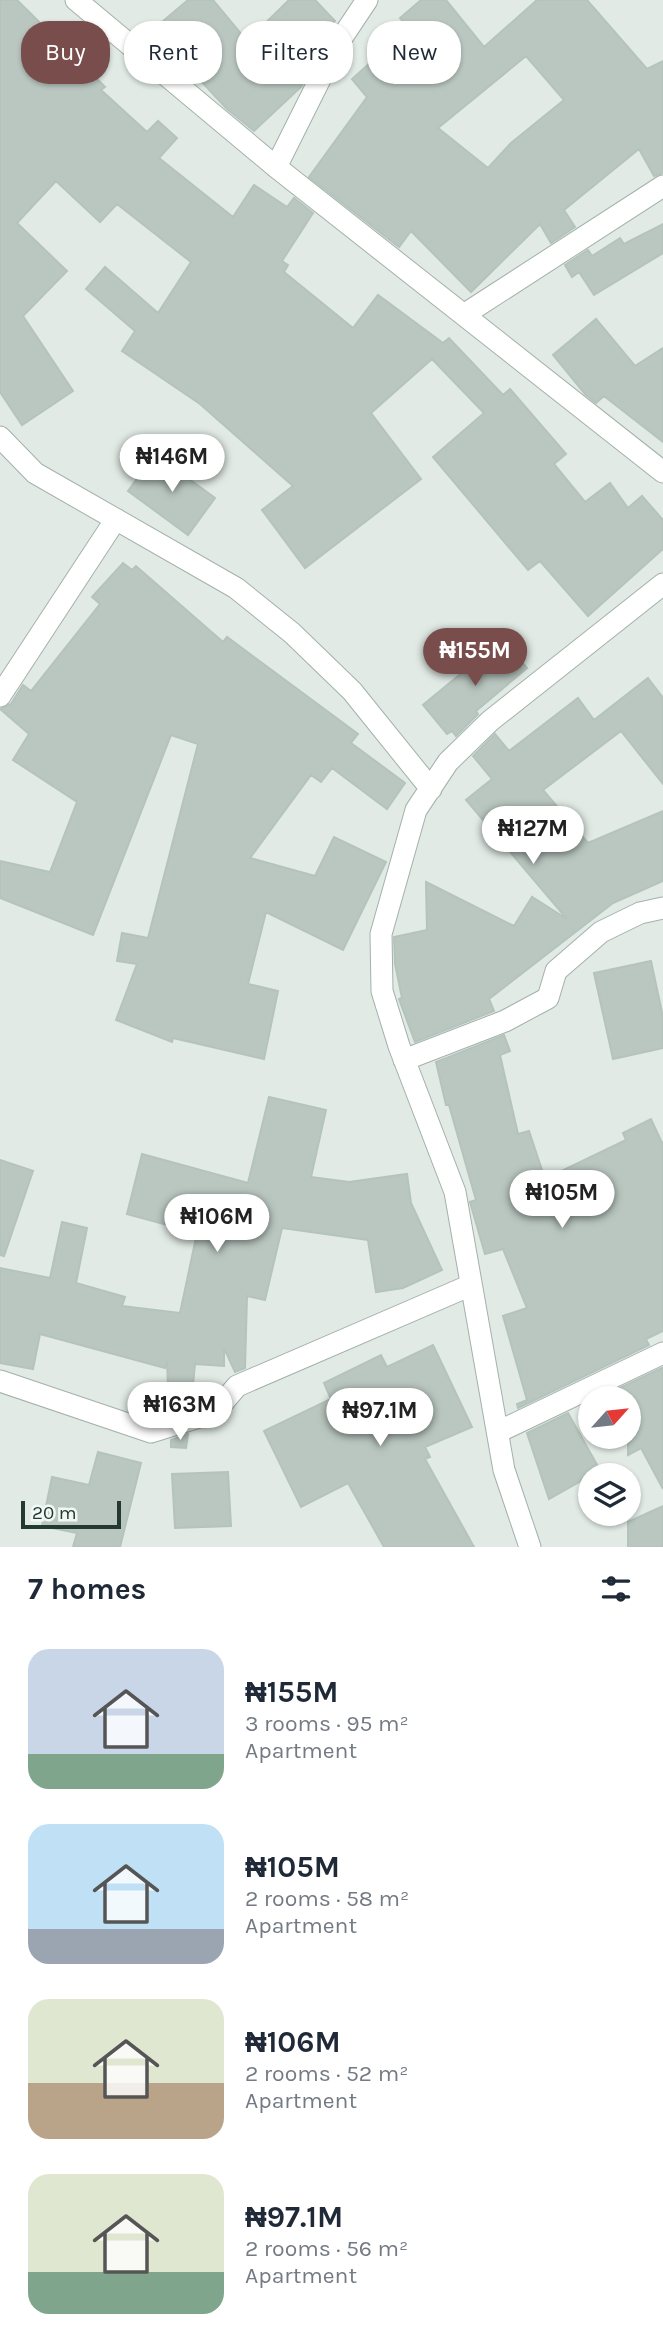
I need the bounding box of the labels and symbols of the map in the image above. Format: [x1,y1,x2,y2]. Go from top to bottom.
pin: ₦146M [123,434,221,494]
pin: ₦155M [426,628,524,688]
pin: ₦127M [484,806,582,866]
pin: ₦105M [513,1170,611,1230]
pin: ₦106M [168,1194,266,1254]
pin: ₦163M [131,1382,229,1442]
north arrow [578,1386,640,1449]
pin: ₦97.1M [323,1388,437,1448]
scale bar [21,1498,121,1530]

